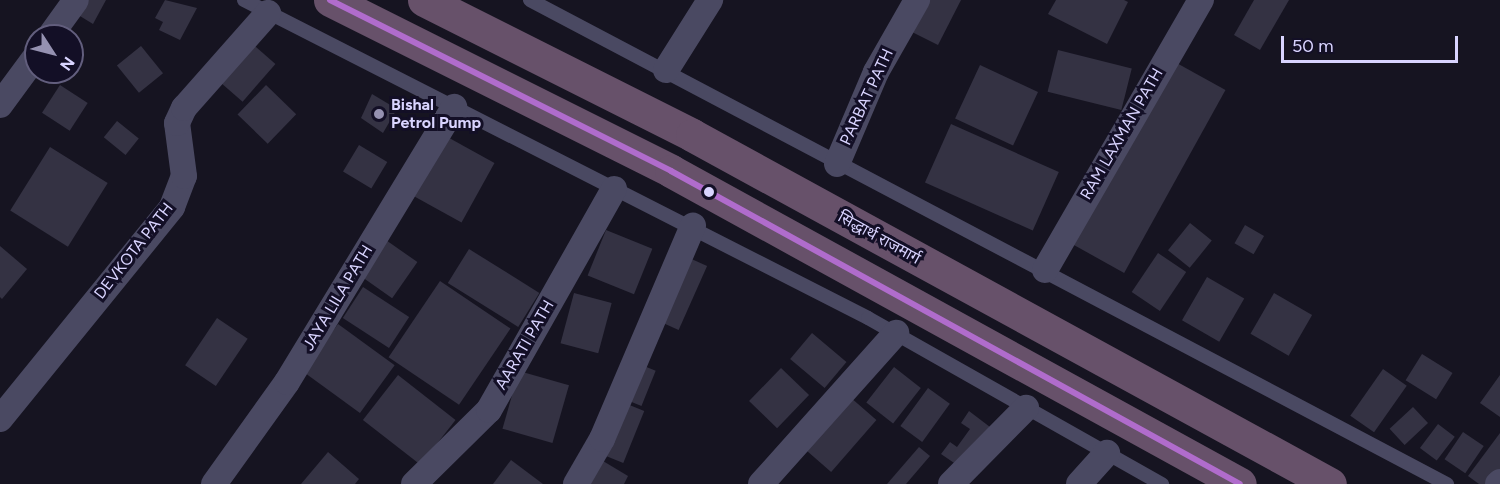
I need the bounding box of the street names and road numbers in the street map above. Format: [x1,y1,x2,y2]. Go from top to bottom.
street label: PARBAT PATH [836,46,898,148]
street label: RAM LAXMAN PATH [1076,65,1168,203]
street label: DEVKOTA PATH [90,199,178,303]
street label: सिद्धार्थ राजमार्ग [834,207,924,269]
street label: JAYA LILA PATH [299,242,377,354]
street label: AARATI PATH [492,297,558,393]

